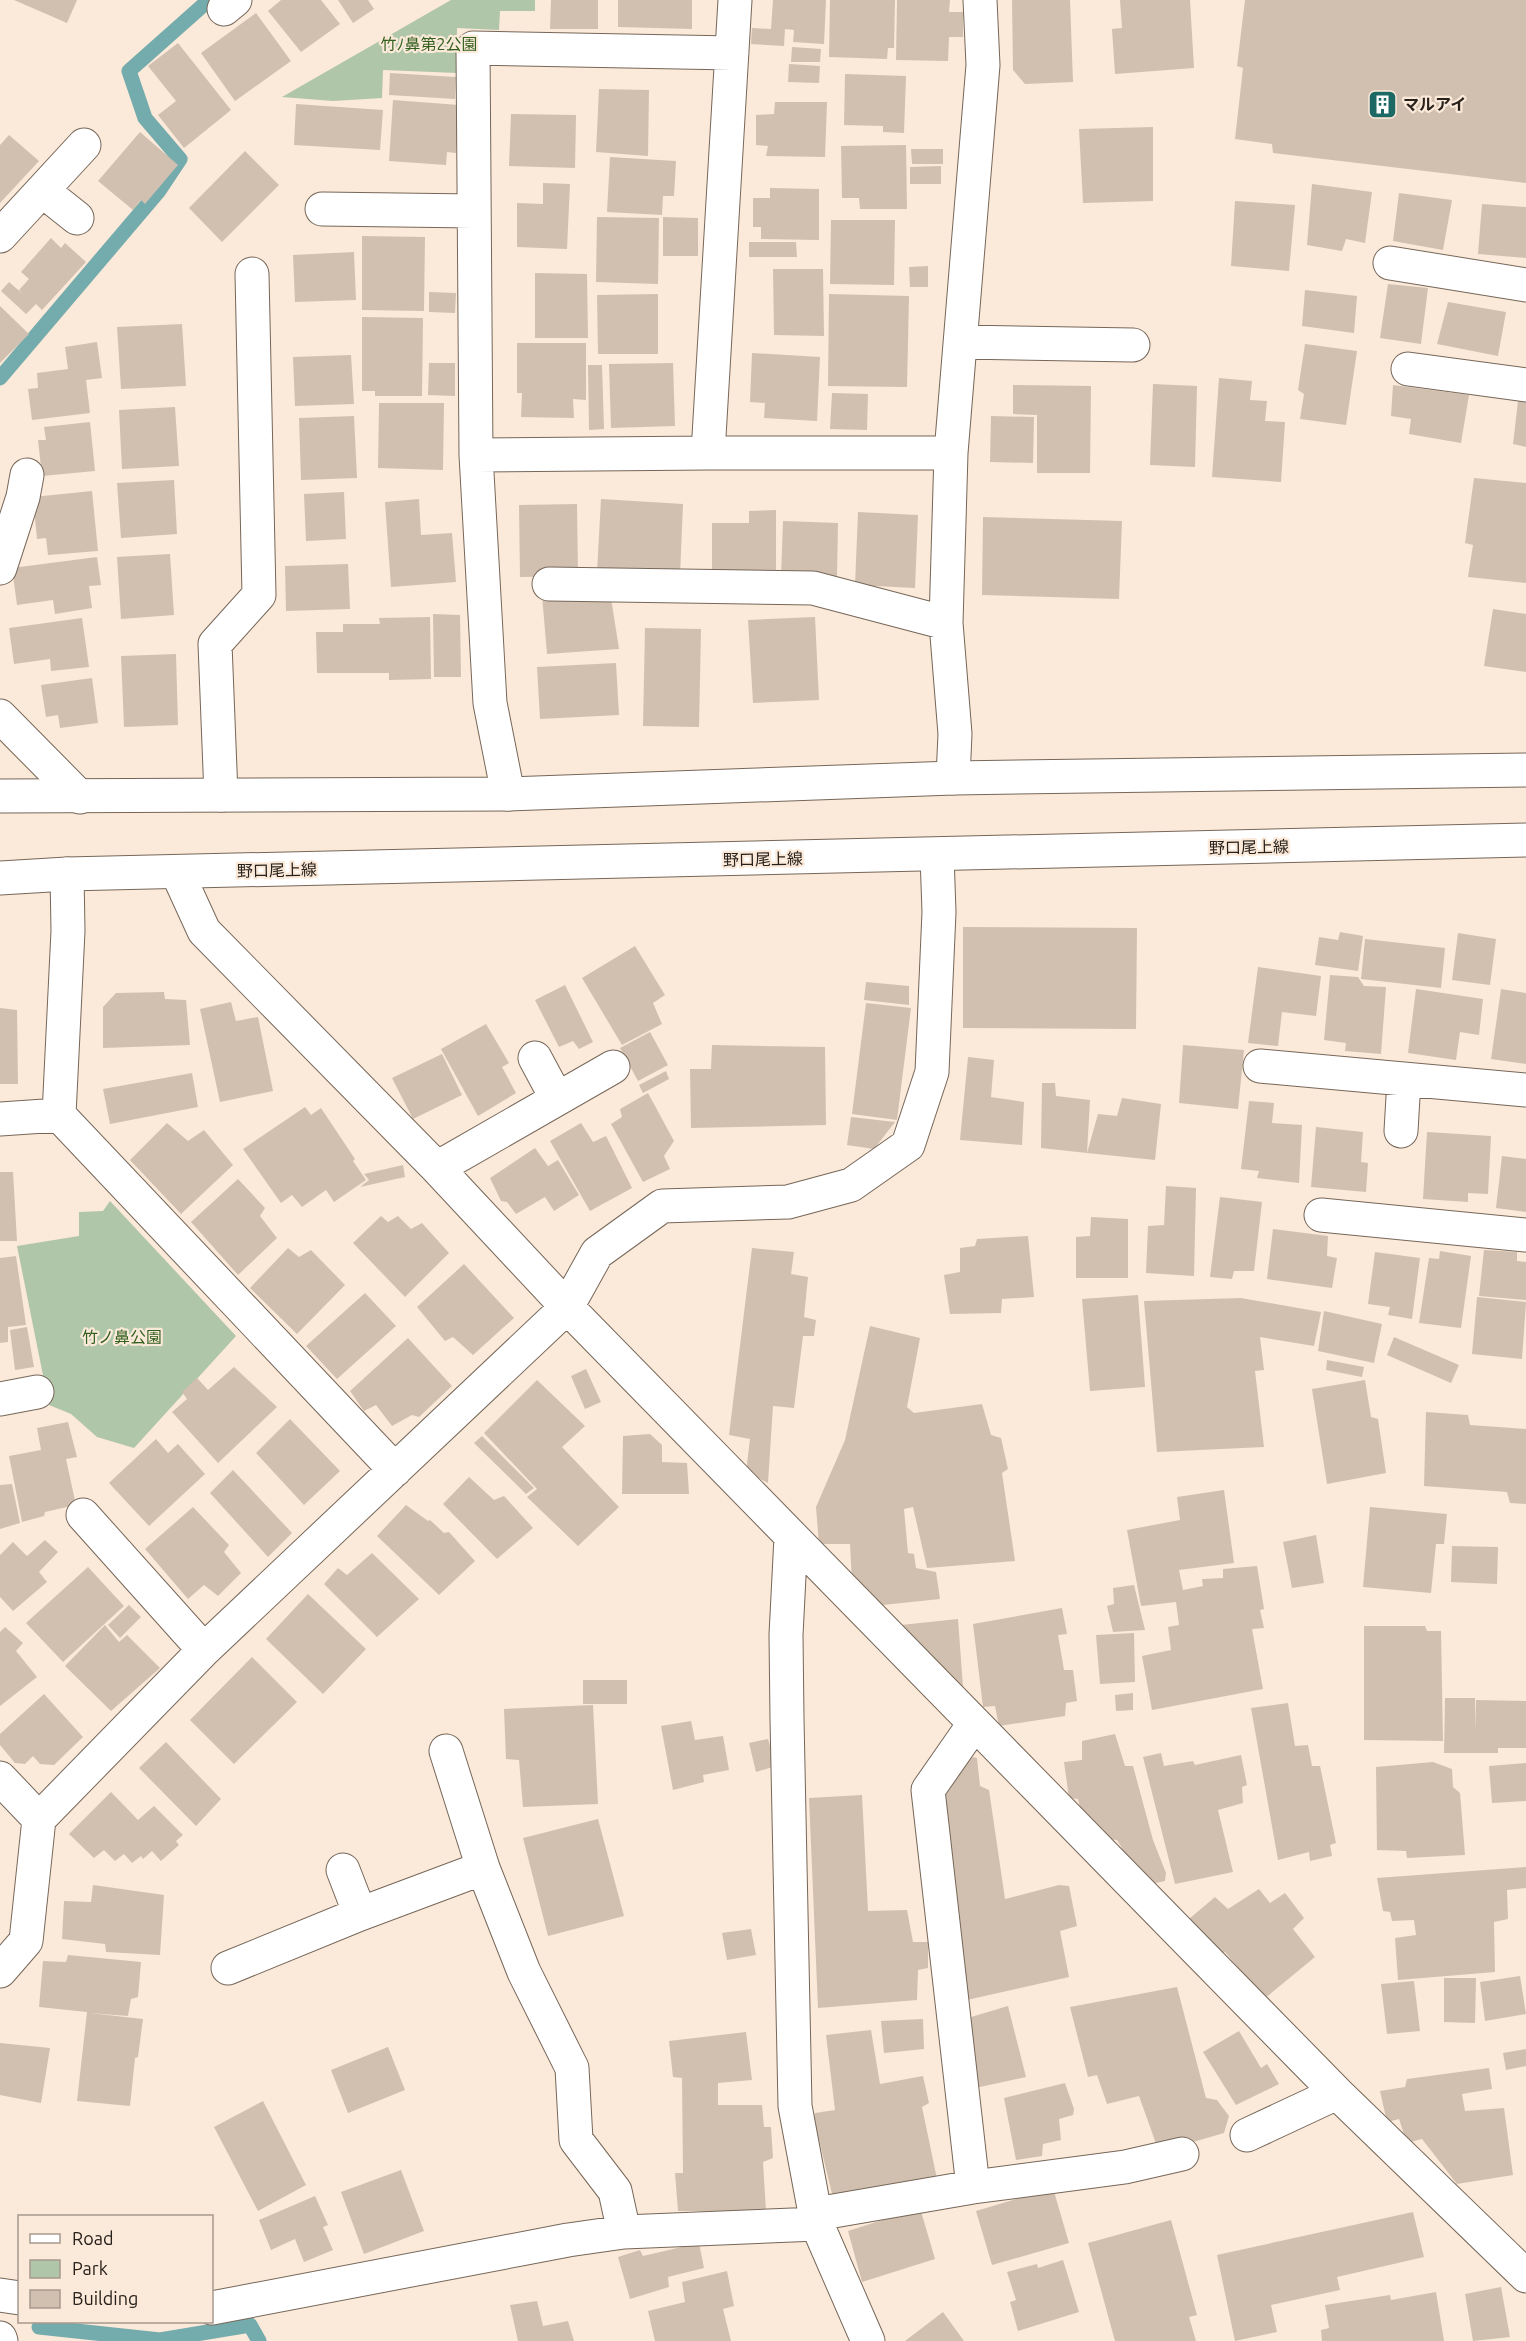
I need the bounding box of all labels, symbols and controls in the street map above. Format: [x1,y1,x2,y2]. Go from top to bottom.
park label: 竹ﾉ鼻第2公園 [380,35,478,53]
building icon: マルアイ [1366,88,1398,120]
place label: マルアイ [1403,95,1466,113]
street label: 野口尾上線 [1209,837,1289,857]
street label: 野口尾上線 [723,849,803,869]
street label: 野口尾上線 [237,860,317,880]
park label: 竹ノ鼻公園 [82,1328,162,1346]
legend [18,2215,213,2323]
text: Road [72,2228,114,2248]
text: Park [72,2258,108,2278]
text: Building [72,2288,138,2308]

